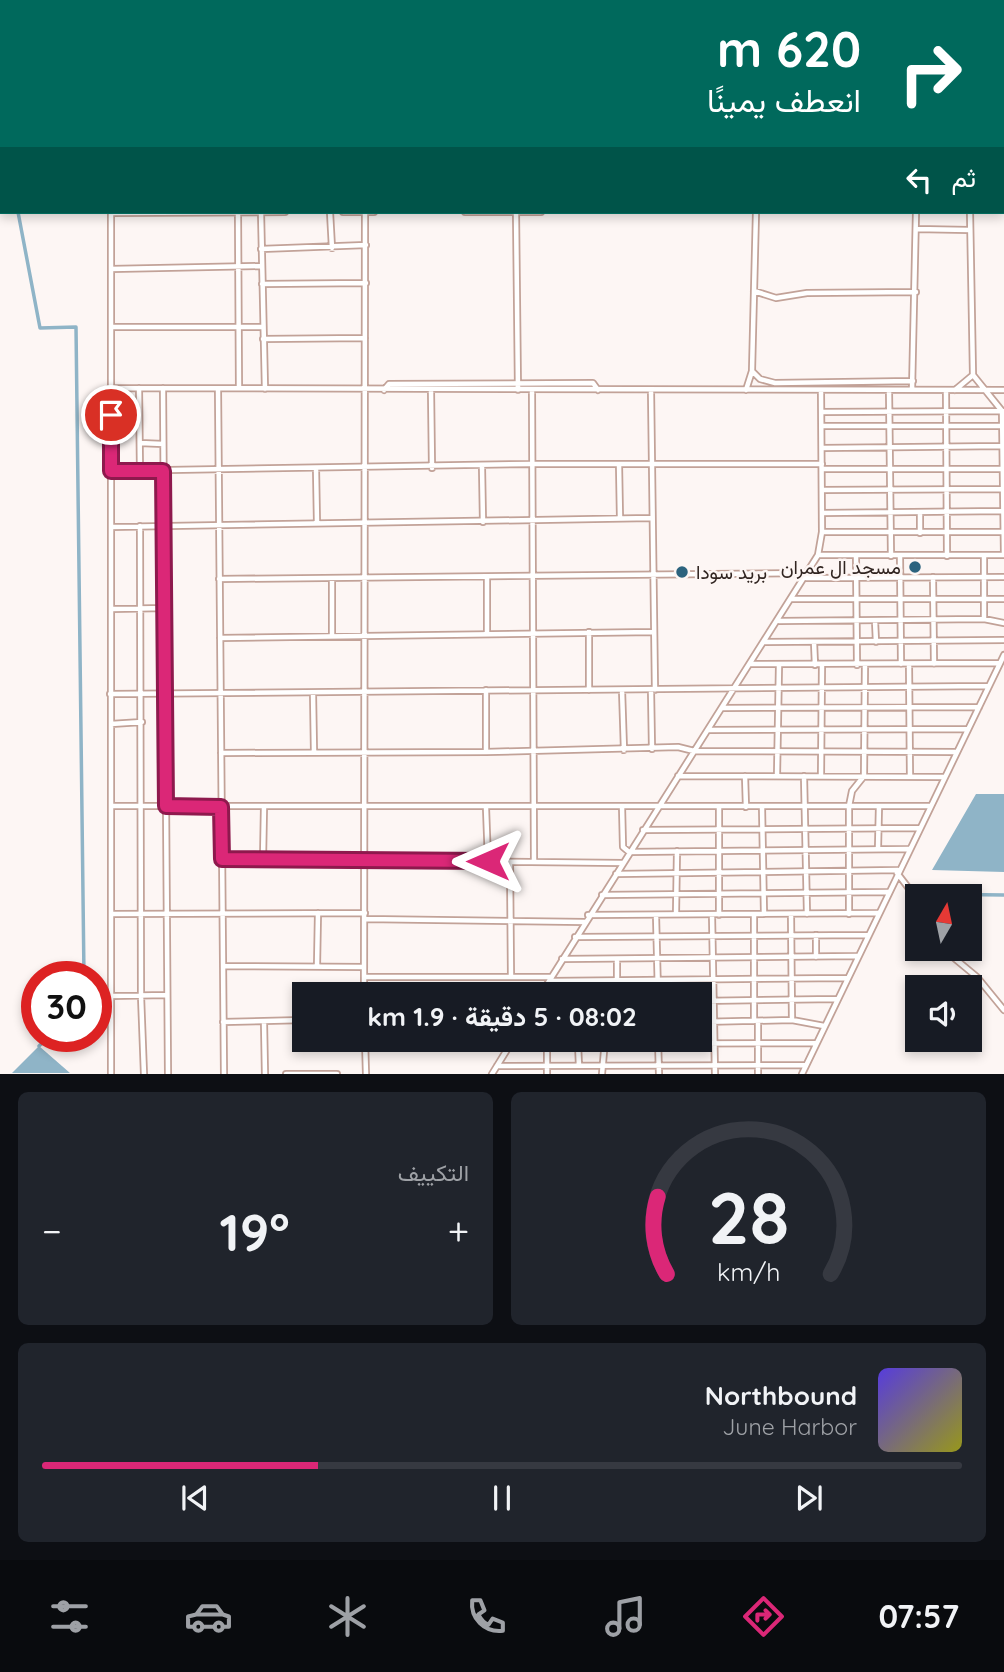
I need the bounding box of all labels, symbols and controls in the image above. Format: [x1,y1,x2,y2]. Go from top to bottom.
text: 620 m [717,18,861,79]
icon: right [885,28,976,119]
text: انعطف يمينًا [707,80,861,120]
icon: left [900,161,938,199]
text: ثم [952,161,976,194]
pin [81,385,141,445]
icon: arrive [92,396,130,434]
place label: مسجد ال عمران [781,555,901,579]
marker: مسجد ال عمران [907,559,923,575]
place label: بريد سودا [696,560,767,584]
marker: بريد سودا [674,564,690,580]
position arrow [451,824,525,898]
north arrow [905,884,982,961]
map controls [905,884,982,1052]
speed limit sign: 30 [21,961,112,1052]
button: sound [905,975,982,1052]
text: 08:02 · 5 دقيقة · 1.9 km [367,1000,637,1033]
text: التكييف [398,1158,469,1187]
text: 28 [708,1172,789,1263]
text: 19° [220,1199,290,1264]
text: − [42,1207,62,1255]
text: + [448,1207,469,1255]
text: km/h [717,1256,780,1287]
text: Northbound [705,1379,857,1412]
text: June Harbor [722,1412,857,1441]
icon: previous [176,1479,214,1517]
icon: pause [483,1479,521,1517]
icon: next [790,1479,828,1517]
icon: filters [45,1592,94,1641]
icon: car [184,1592,233,1641]
icon: climate [323,1592,372,1641]
icon: phone [462,1592,511,1641]
icon: music [601,1592,650,1641]
icon: directions [739,1592,788,1641]
text: 07:57 [878,1596,959,1636]

